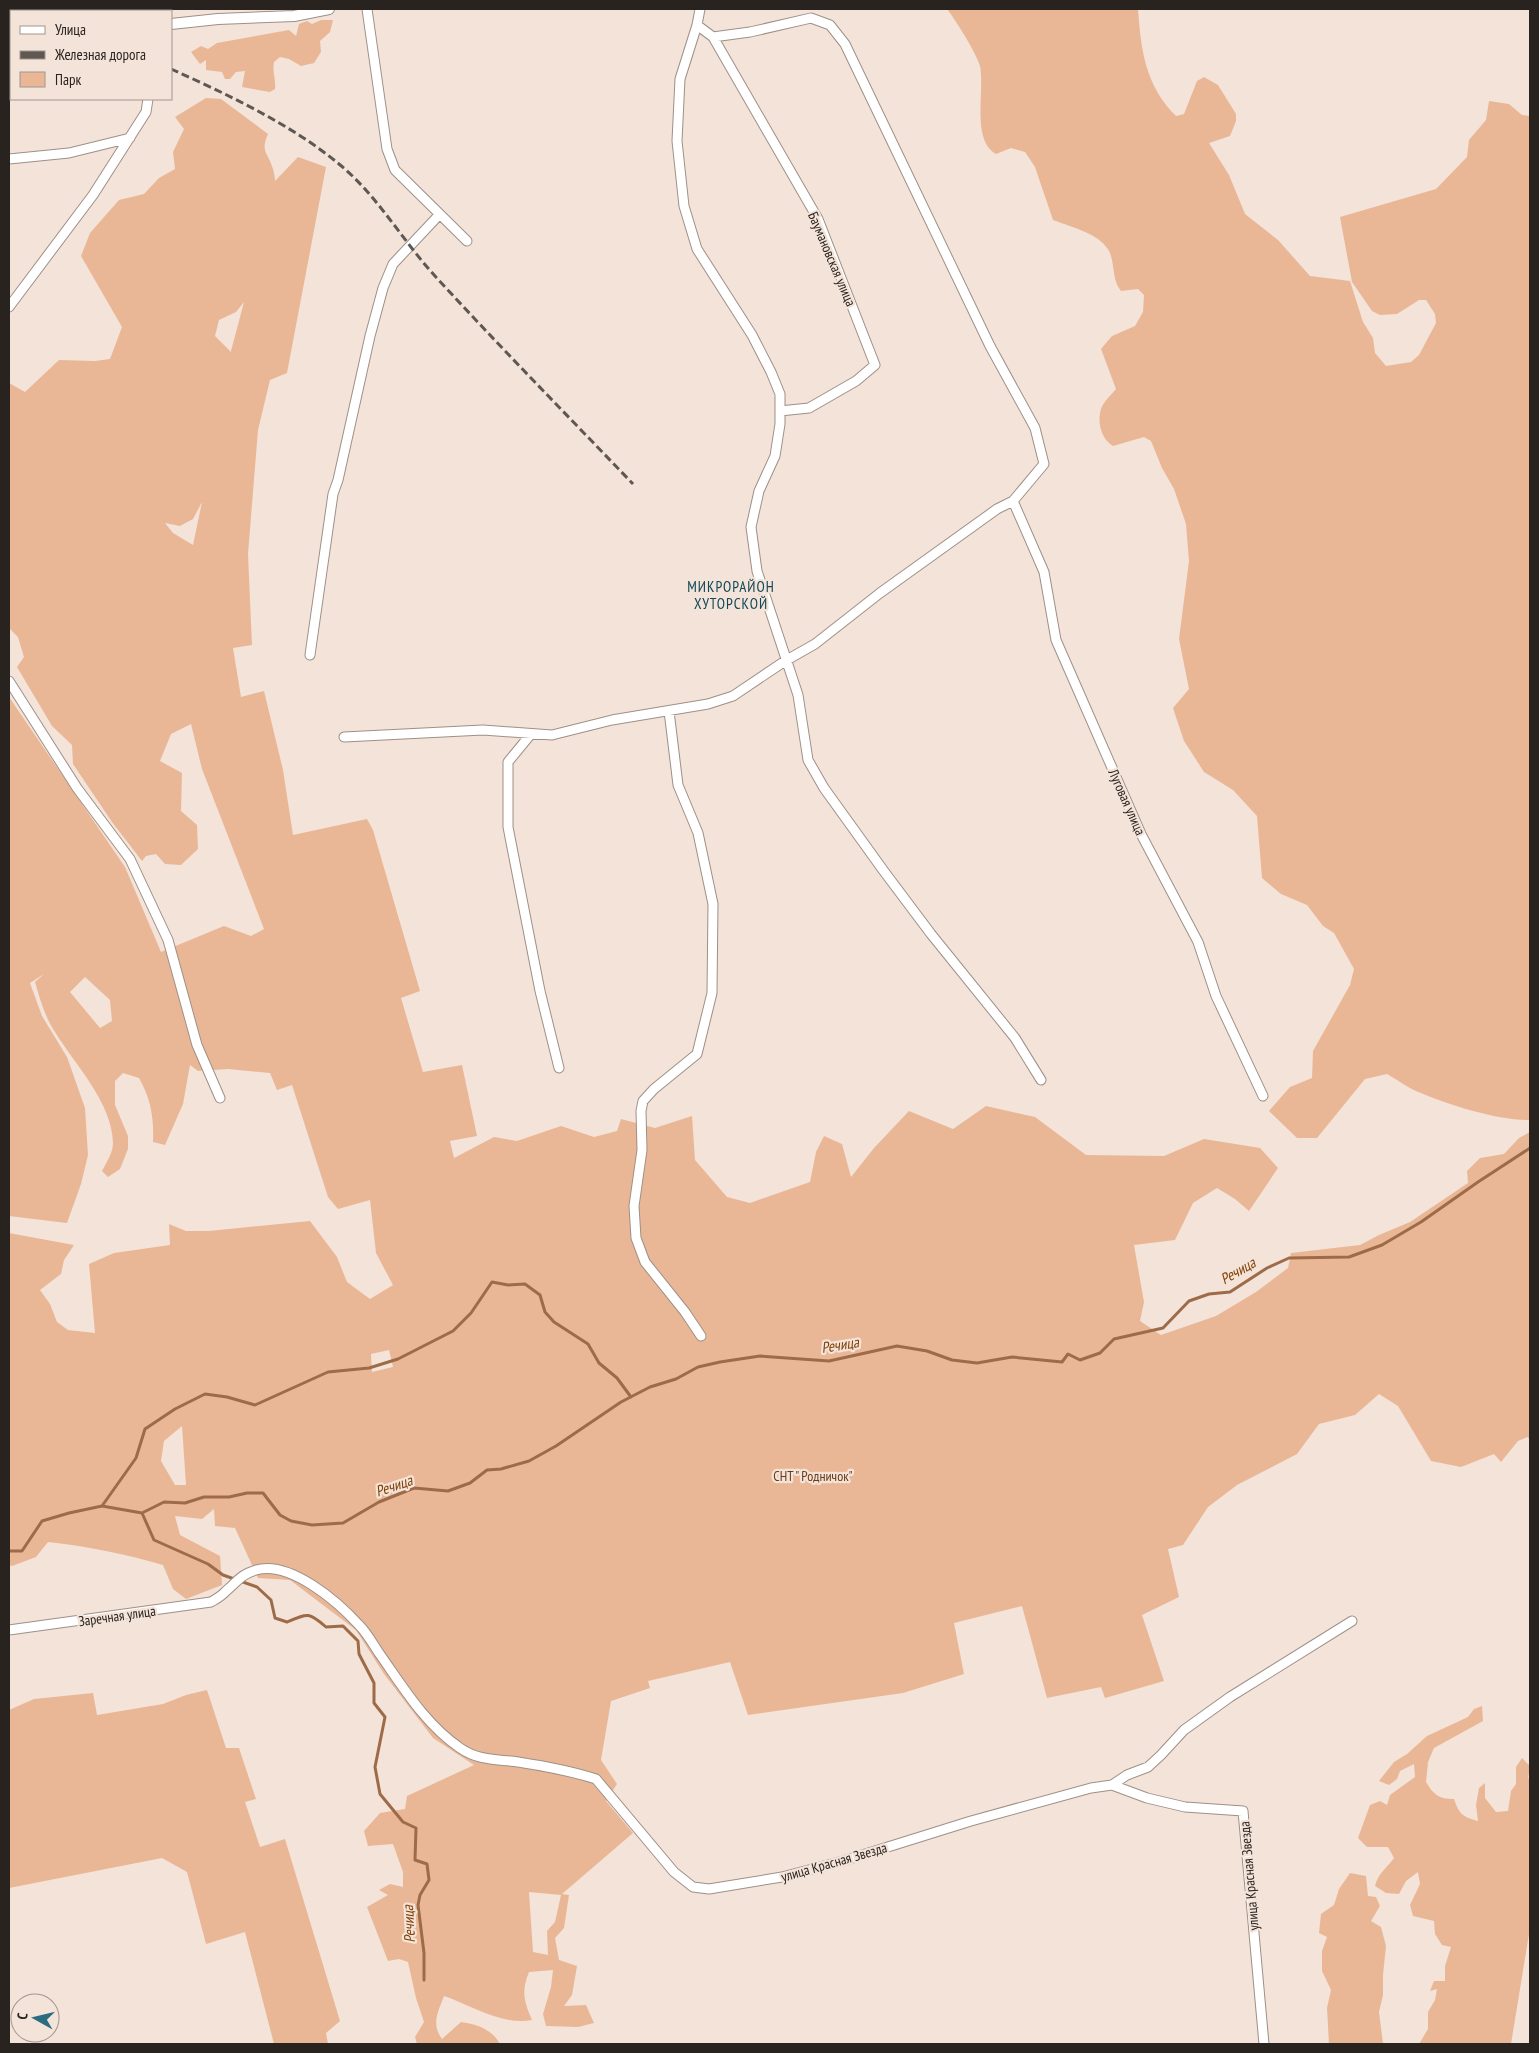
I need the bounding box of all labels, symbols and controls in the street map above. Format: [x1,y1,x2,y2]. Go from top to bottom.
legend [10,10,172,100]
text: Улица [55,20,86,39]
text: Железная дорога [54,45,146,64]
text: Парк [55,70,81,89]
street label: Баумановская улица [804,209,860,309]
district label: МИКРОРАЙОН ХУТОРСКОЙ [687,577,775,613]
street label: Луговая улица [1104,765,1150,838]
water label: Речица [1217,1252,1260,1288]
water label: Речица [820,1332,861,1357]
park label: СНТ " Родничок" [773,1467,853,1485]
water label: Речица [373,1470,416,1501]
street label: Заречная улица [77,1602,157,1630]
street label: улица Красная Звезда [1235,1821,1263,1931]
street label: улица Красная Звезда [779,1838,889,1886]
water label: Речица [398,1904,419,1943]
north arrow [10,1993,60,2043]
text: С [13,2011,32,2021]

